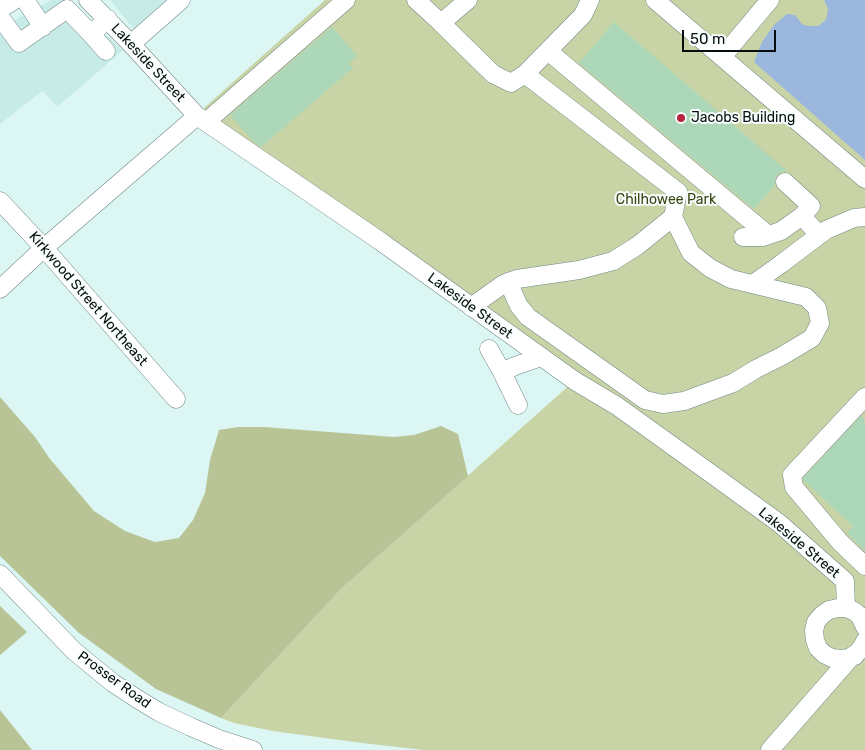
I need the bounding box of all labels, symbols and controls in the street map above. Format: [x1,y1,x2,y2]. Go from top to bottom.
street label: Lakeside Street [107,20,189,106]
scale bar [685,20,779,52]
text: 50 m [690,30,725,48]
place label: Jacobs Building [691,110,795,126]
marker: Jacobs Building [675,112,687,124]
park label: Chilhowee Park [616,192,716,208]
street label: Kirkwood Street Northeast [25,228,151,370]
street label: Lakeside Street [424,270,516,342]
street label: Lakeside Street [755,504,843,582]
street label: Prosser Road [74,648,154,712]

